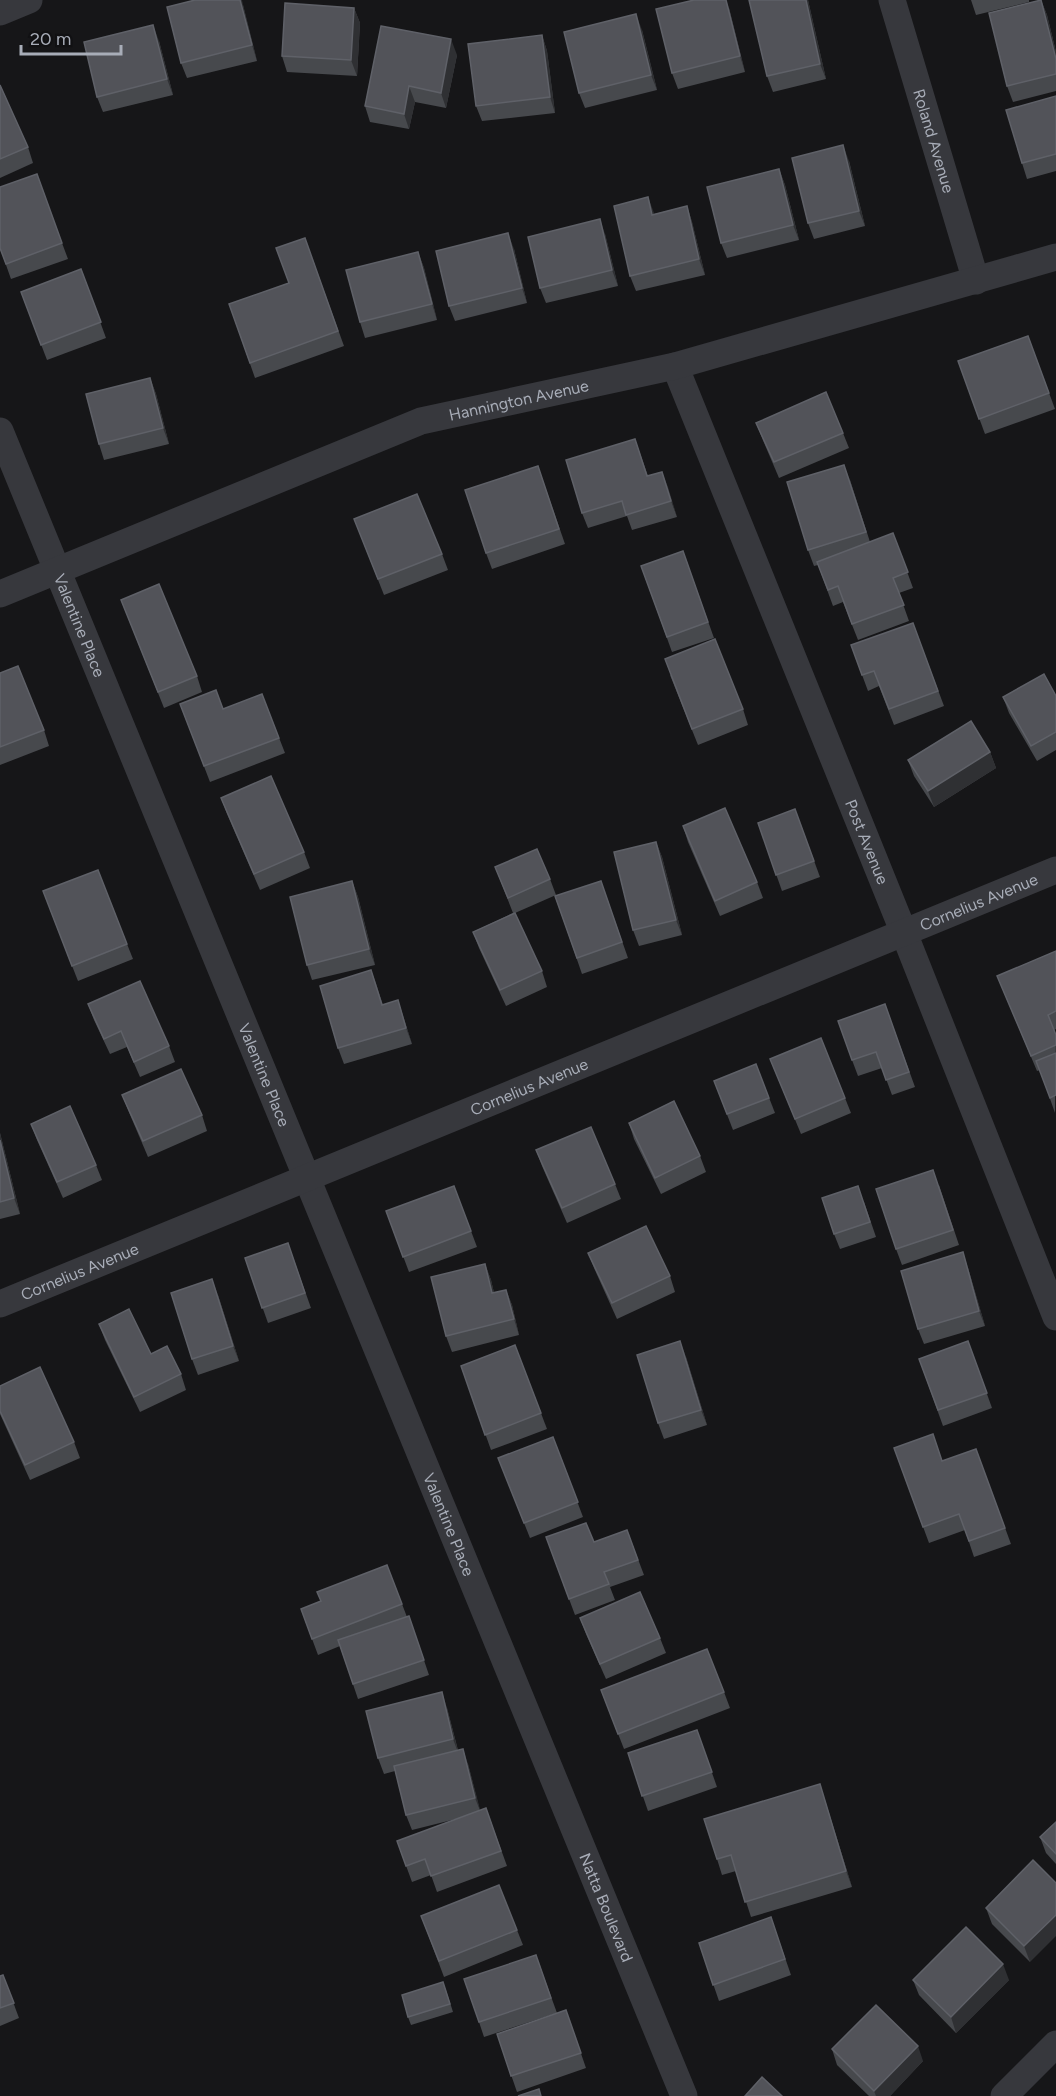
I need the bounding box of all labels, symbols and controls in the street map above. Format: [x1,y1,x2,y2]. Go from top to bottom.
scale bar [21,18,122,56]
text: 20 m [30,28,71,50]
street label: Roland Avenue [909,87,958,195]
street label: Hannington Avenue [447,376,591,425]
street label: Valentine Place [50,571,109,680]
street label: Post Avenue [841,797,892,887]
street label: Cornelius Avenue [917,870,1041,935]
street label: Valentine Place [234,1021,294,1130]
street label: Cornelius Avenue [467,1054,591,1120]
street label: Cornelius Avenue [18,1239,142,1304]
street label: Valentine Place [419,1470,478,1579]
street label: Natta Boulevard [575,1850,637,1965]

